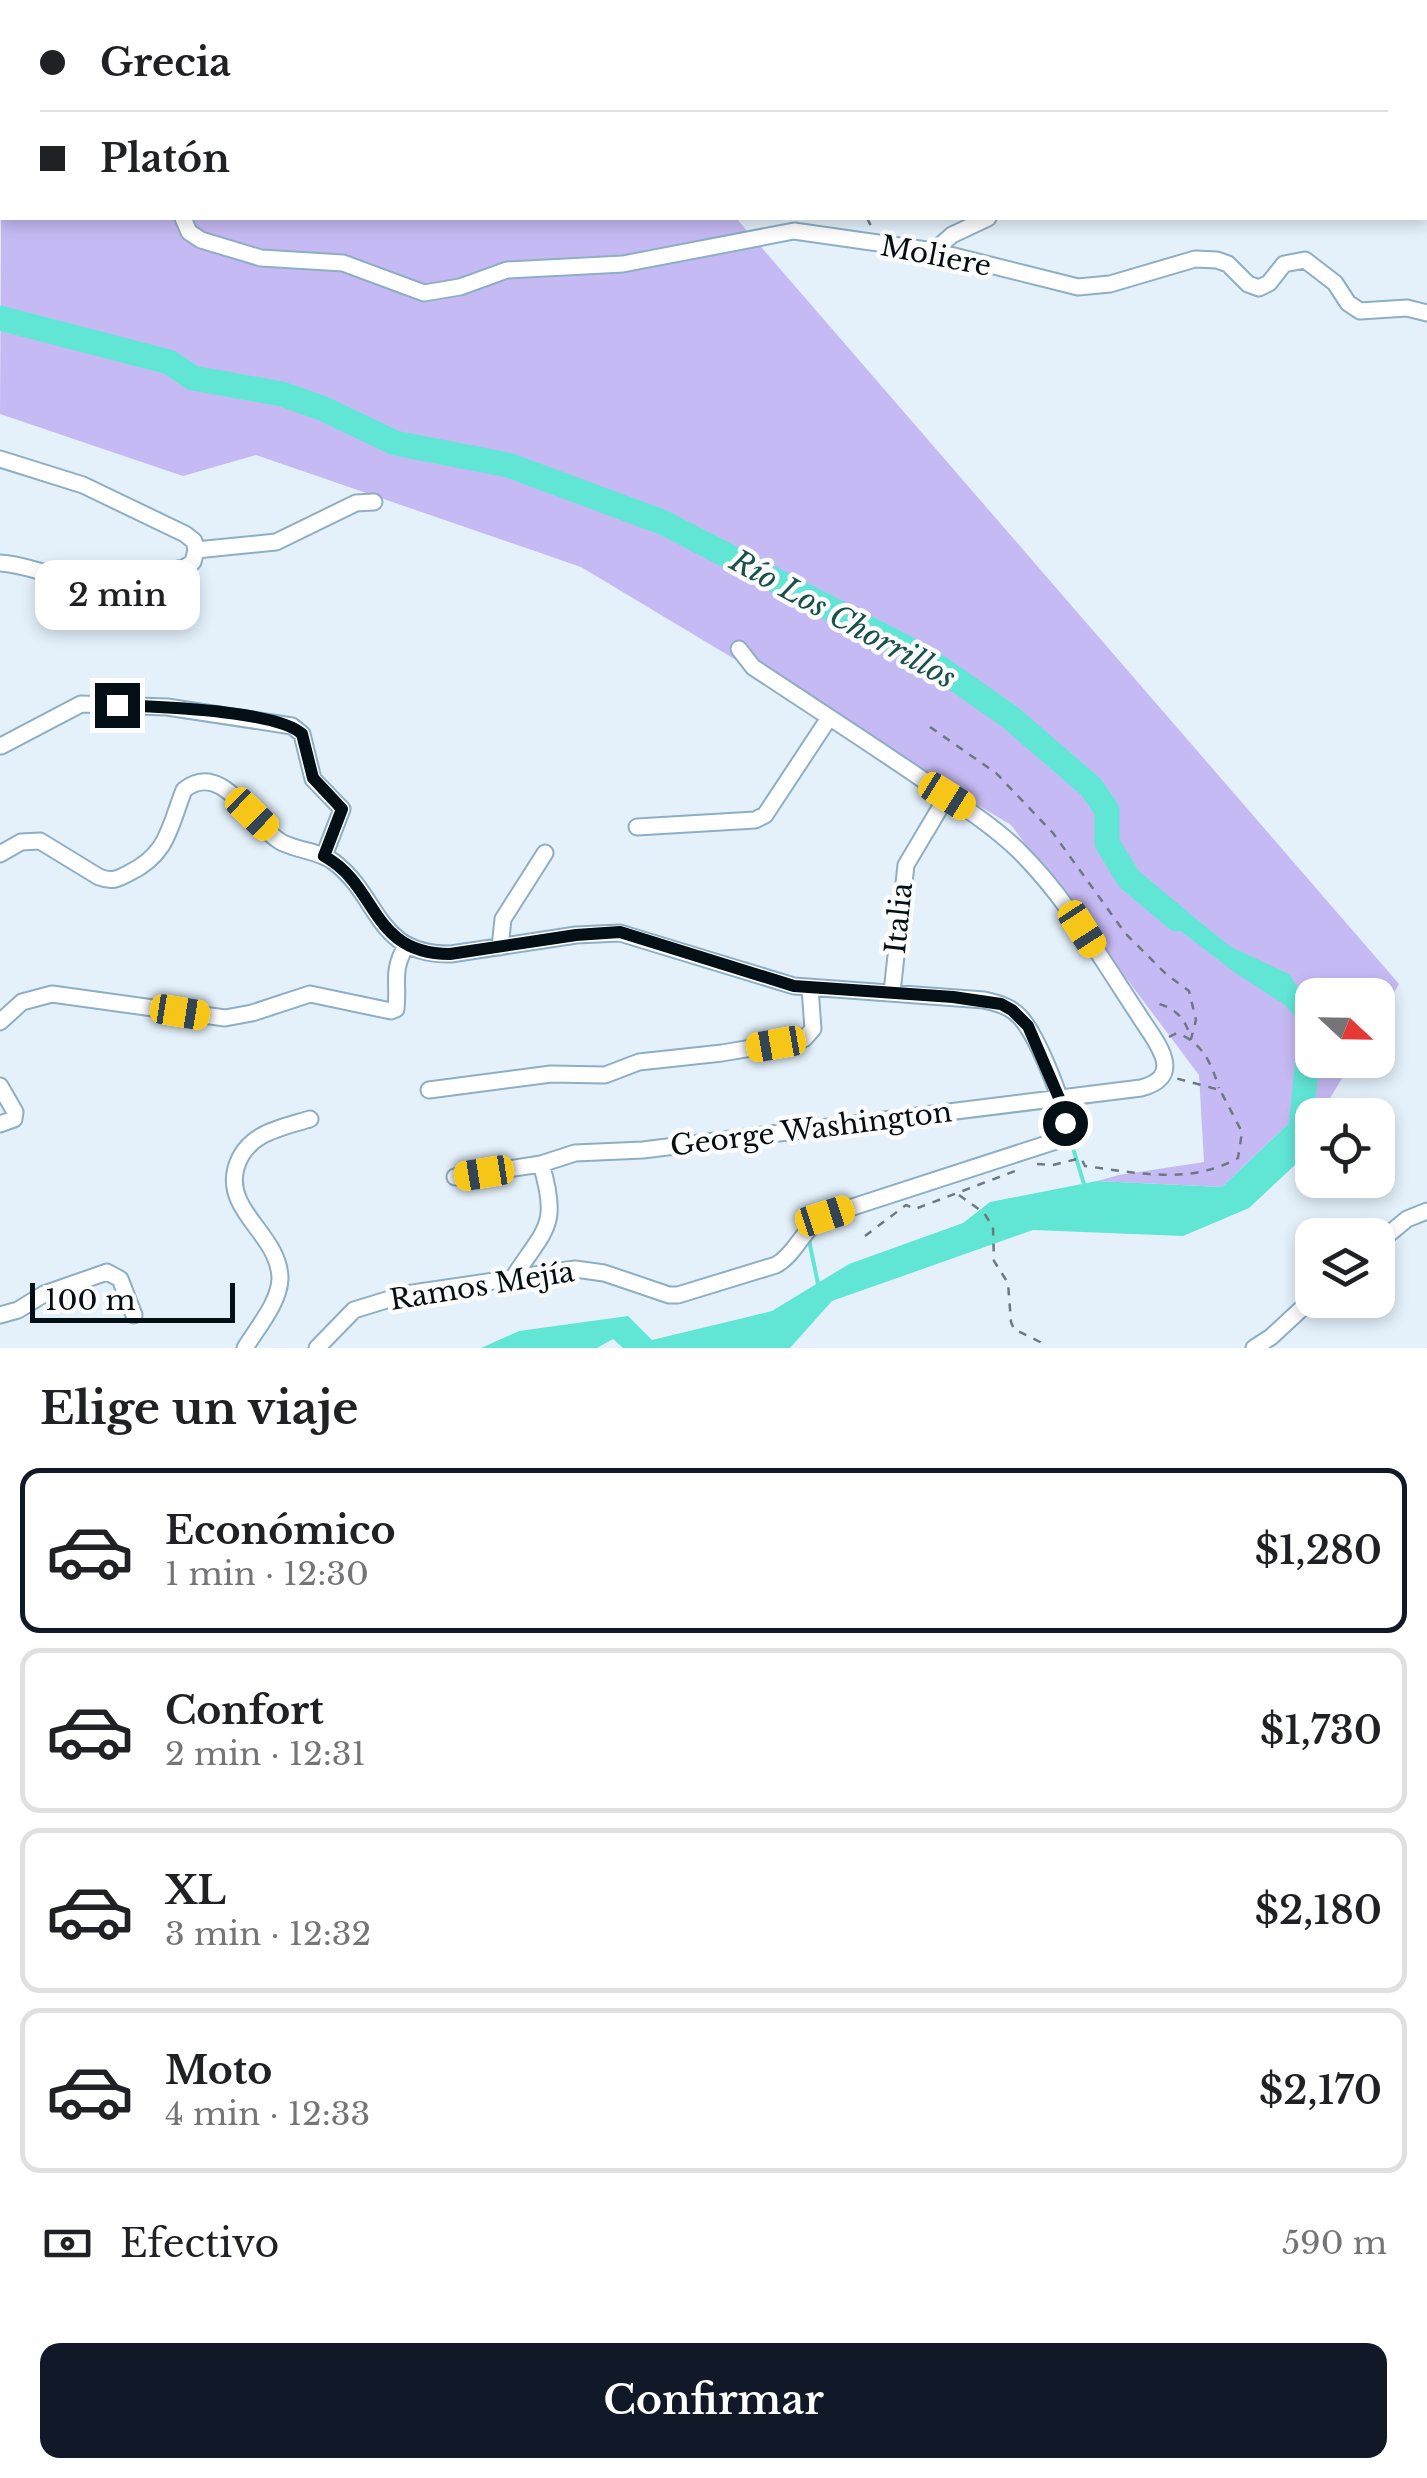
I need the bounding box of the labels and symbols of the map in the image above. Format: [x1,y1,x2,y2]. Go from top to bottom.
street label: Moliere [878,228,994,284]
water label: Río Los Chorrillos [723,541,962,696]
callout: 2 min [34,560,200,630]
route end [95,683,140,728]
car [914,767,980,825]
car [220,782,284,846]
street label: Italia [878,880,920,955]
car [1053,896,1111,962]
north arrow [1295,978,1395,1078]
car [148,992,212,1032]
car [744,1024,808,1064]
street label: George Washington [668,1094,954,1164]
route start [1043,1101,1088,1146]
car [452,1153,516,1193]
car [792,1192,858,1240]
street label: Ramos Mejía [387,1254,577,1318]
scale bar [30,1278,235,1322]

